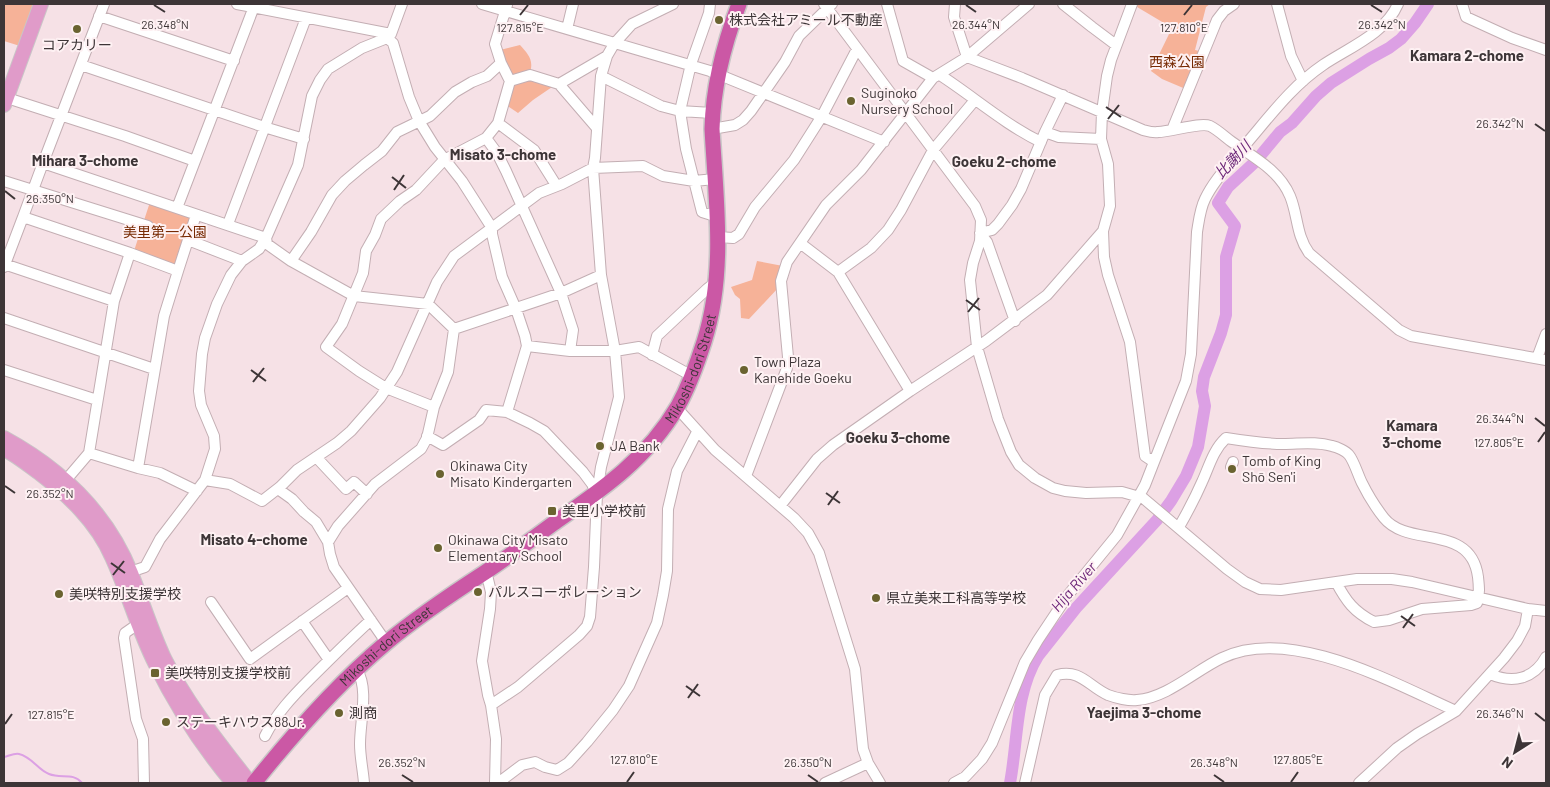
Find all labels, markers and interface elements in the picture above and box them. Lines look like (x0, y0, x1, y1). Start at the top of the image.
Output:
place label: 株式会社アミール不動産 (729, 11, 883, 28)
marker: 株式会社アミール不動産 (713, 14, 725, 26)
text: 26.348°N (141, 17, 189, 31)
text: 26.344°N (952, 17, 1000, 31)
text: 26.342°N (1358, 17, 1406, 31)
text: 127.815°E (496, 20, 544, 34)
text: 127.810°E (1160, 20, 1208, 34)
marker: コアカリー (71, 23, 83, 35)
place label: コアカリー (42, 36, 112, 53)
district label: Kamara 2-chome (1410, 46, 1524, 64)
park label: 西森公園 (1149, 53, 1205, 70)
place label: Suginoko Nursery School (861, 84, 953, 117)
marker: Suginoko Nursery School (845, 95, 857, 107)
text: 26.342°N (1476, 116, 1524, 130)
water label: 比謝川 (1210, 135, 1256, 182)
district label: Misato 3-chome (450, 145, 556, 163)
district label: Mihara 3-chome (32, 151, 138, 169)
district label: Goeku 2-chome (952, 152, 1056, 170)
text: 26.350°N (26, 191, 74, 205)
park label: 美里第一公園 (123, 223, 207, 240)
street label: Mikoshi-dori Street (661, 312, 719, 426)
place label: Town Plaza Kanehide Goeku (754, 353, 852, 386)
marker: Town Plaza Kanehide Goeku (738, 364, 750, 376)
text: 26.344°N (1476, 411, 1524, 425)
district label: Kamara 3-chome (1382, 416, 1442, 451)
district label: Goeku 3-chome (846, 428, 950, 446)
text: 127.805°E (1474, 435, 1524, 449)
place label: JA Bank (610, 437, 660, 454)
marker: JA Bank (594, 440, 606, 452)
place label: Tomb of King Shō Sen'i (1242, 452, 1321, 485)
place label: Okinawa City Misato Kindergarten (450, 457, 572, 490)
marker: Tomb of King Shō Sen'i (1226, 463, 1238, 475)
marker: Okinawa City Misato Kindergarten (434, 468, 446, 480)
text: 26.352°N (26, 486, 74, 500)
place label: 美里小学校前 (562, 502, 646, 519)
marker: 美里小学校前 (546, 505, 558, 517)
district label: Misato 4-chome (200, 530, 308, 548)
place label: Okinawa City Misato Elementary School (448, 531, 568, 564)
marker: Okinawa City Misato Elementary School (432, 542, 444, 554)
water label: Hija River (1047, 557, 1100, 615)
place label: パルスコーポレーション (488, 583, 642, 600)
place label: 美咲特別支援学校 (69, 585, 181, 602)
marker: パルスコーポレーション (472, 586, 484, 598)
marker: 美咲特別支援学校 (53, 588, 65, 600)
place label: 県立美来工科高等学校 (886, 589, 1026, 606)
marker: 県立美来工科高等学校 (870, 592, 882, 604)
street label: Mikoshi-dori Street (335, 601, 435, 689)
place label: 美咲特別支援学校前 (165, 664, 291, 681)
marker: 美咲特別支援学校前 (149, 667, 161, 679)
district label: Yaejima 3-chome (1087, 703, 1201, 721)
place label: 測商 (349, 704, 377, 721)
text: 26.346°N (1476, 706, 1524, 720)
text: 127.815°E (27, 707, 75, 721)
marker: 測商 (333, 707, 345, 719)
place label: ステーキハウス88Jr. (176, 713, 305, 730)
marker: ステーキハウス88Jr. (160, 716, 172, 728)
north arrow (1490, 727, 1540, 777)
text: 127.810°E (610, 752, 658, 766)
text: 127.805°E (1273, 752, 1323, 766)
text: N (1498, 753, 1516, 773)
text: 26.352°N (378, 755, 426, 769)
text: 26.350°N (784, 755, 832, 769)
text: 26.348°N (1190, 755, 1238, 769)

